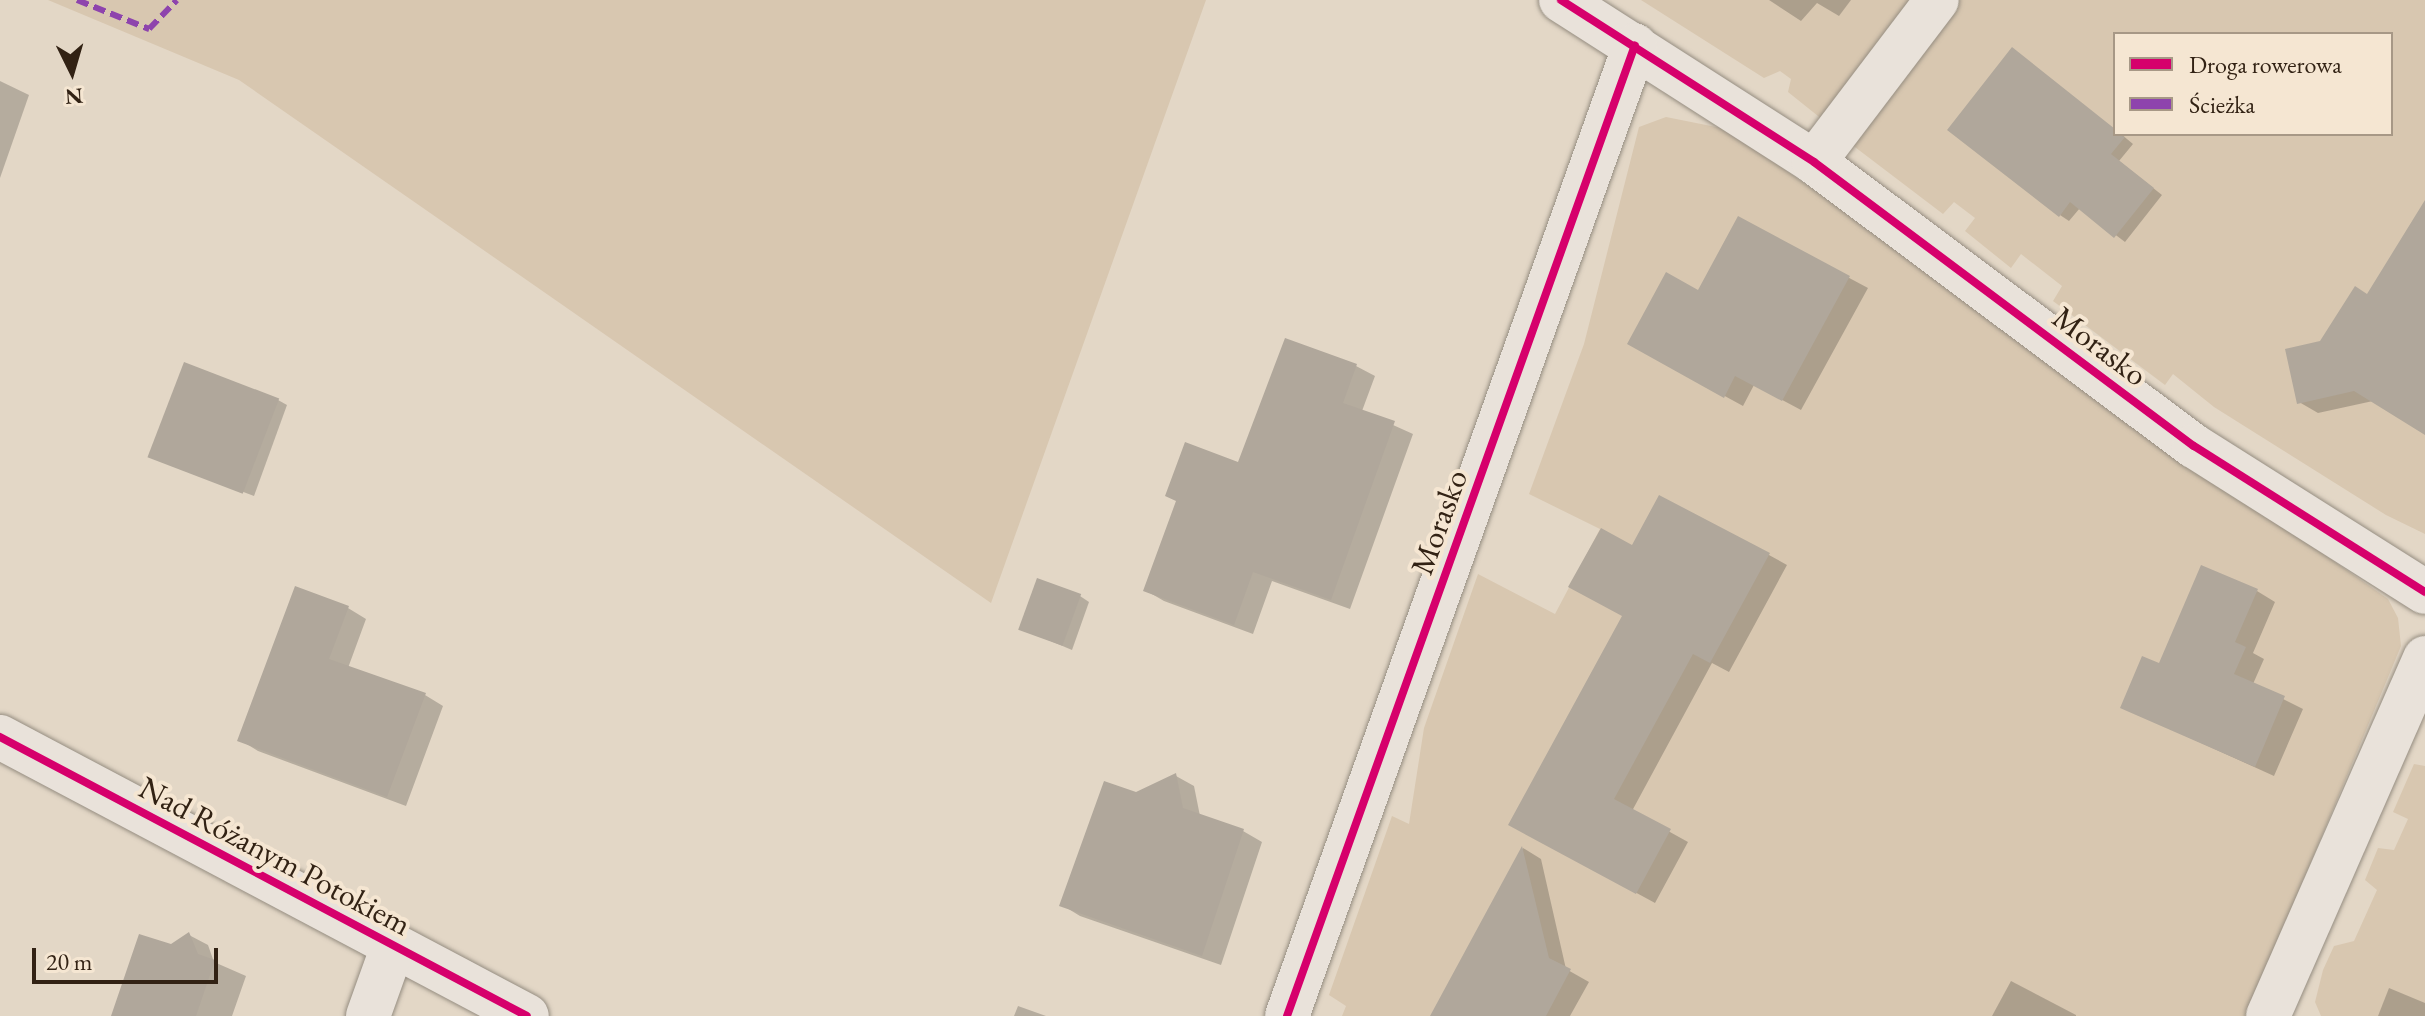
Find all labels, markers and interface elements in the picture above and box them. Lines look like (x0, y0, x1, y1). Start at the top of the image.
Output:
north arrow (32, 32, 112, 112)
legend (2113, 32, 2393, 136)
text: Droga rowerowa (2189, 49, 2342, 80)
text: N (64, 81, 84, 112)
text: Ścieżka (2189, 89, 2255, 120)
street label: Morasko (2045, 298, 2155, 394)
street label: Morasko (1402, 464, 1476, 580)
street label: Nad Różanym Potokiem (133, 768, 417, 944)
scale bar (36, 932, 222, 982)
text: 20 m (46, 946, 93, 977)

